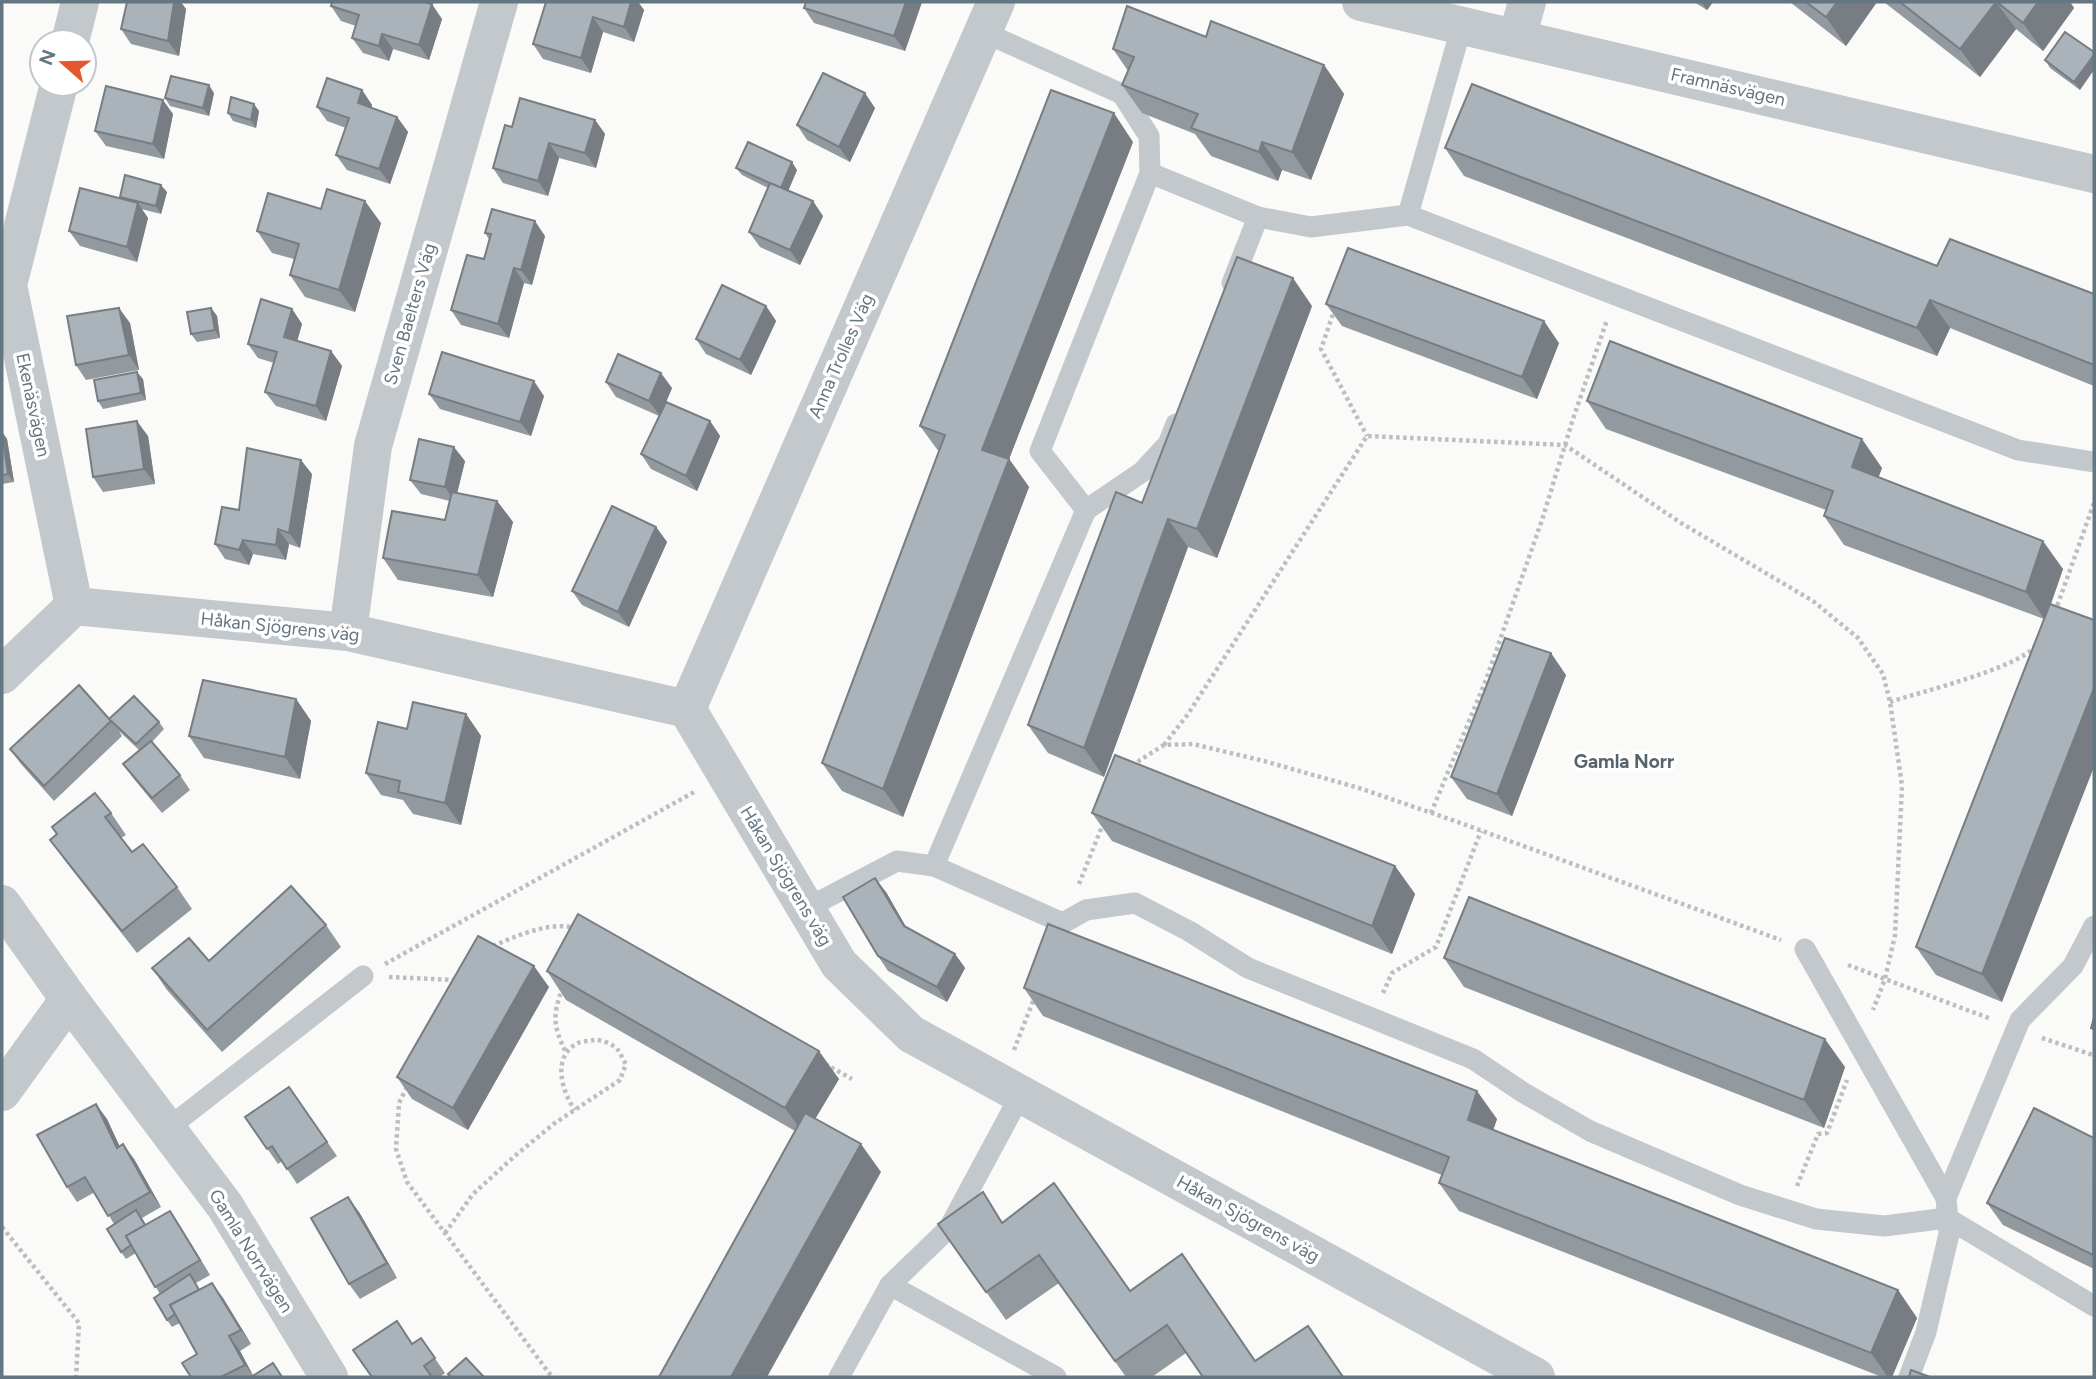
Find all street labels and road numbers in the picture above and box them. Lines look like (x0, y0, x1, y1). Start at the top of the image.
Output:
street label: Framnäsvägen (1669, 63, 1787, 111)
street label: Sven Baelters Väg (379, 241, 441, 387)
street label: Anna Trolles Väg (804, 290, 878, 422)
street label: Ekenäsvägen (11, 351, 55, 459)
street label: Håkan Sjögrens väg (199, 608, 361, 646)
street label: Håkan Sjögrens väg (735, 802, 837, 950)
street label: Håkan Sjögrens väg (1173, 1171, 1323, 1267)
street label: Gamla Norrvägen (204, 1185, 298, 1317)

